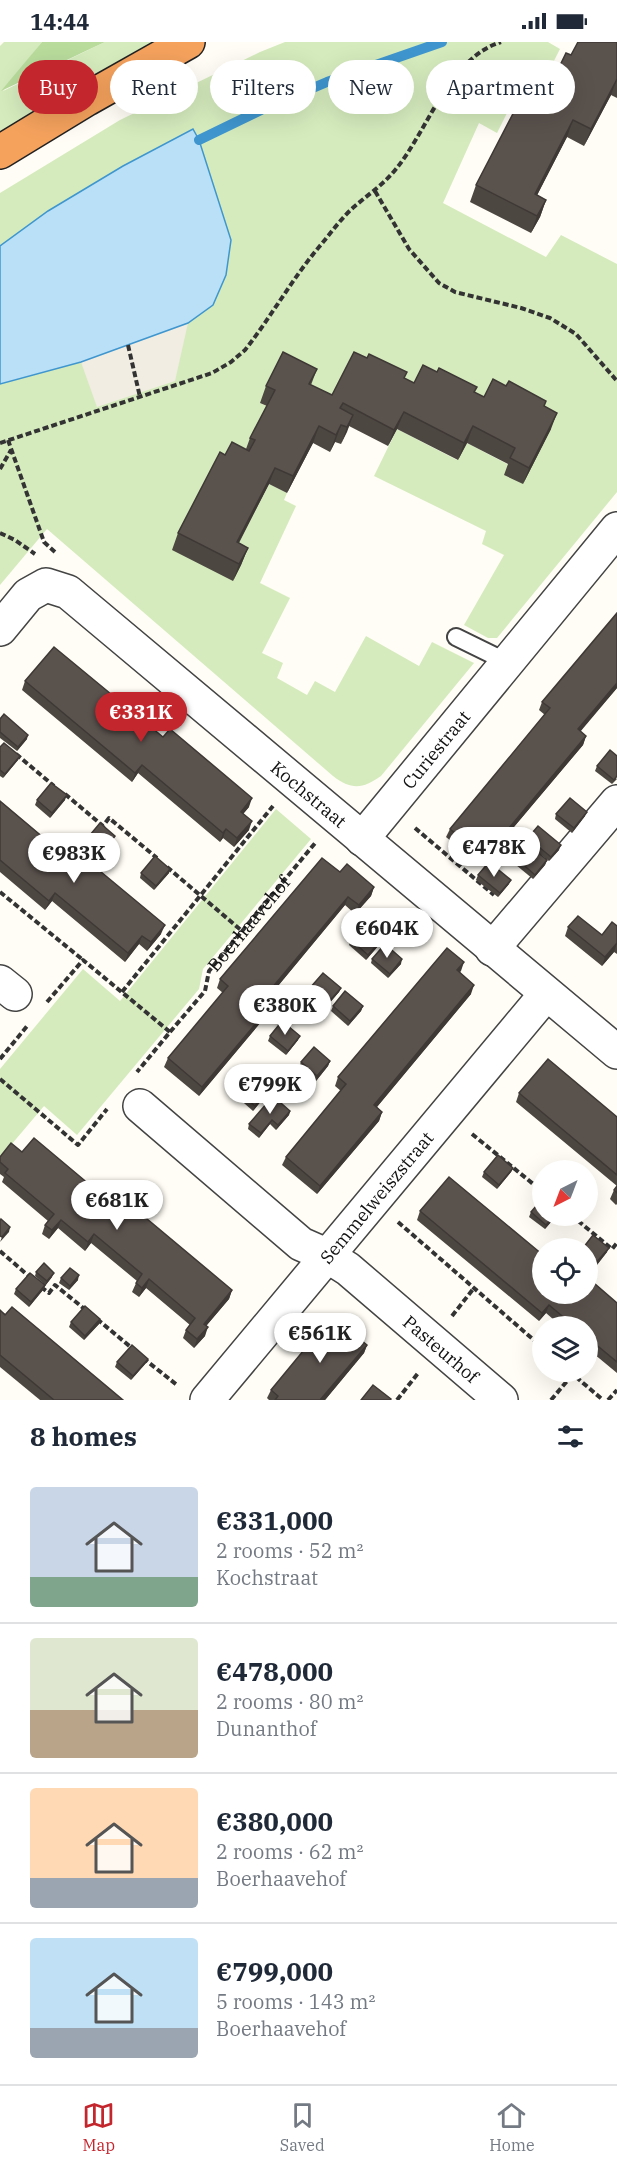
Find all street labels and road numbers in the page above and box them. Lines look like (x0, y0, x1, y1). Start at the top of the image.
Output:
street label: Curiestraat (397, 705, 475, 793)
street label: Kochstraat (266, 755, 352, 832)
street label: Boerhaavehof (202, 870, 296, 976)
street label: Semmelweiszstraat (314, 1127, 438, 1268)
street label: Pasteurhof (399, 1310, 485, 1389)

